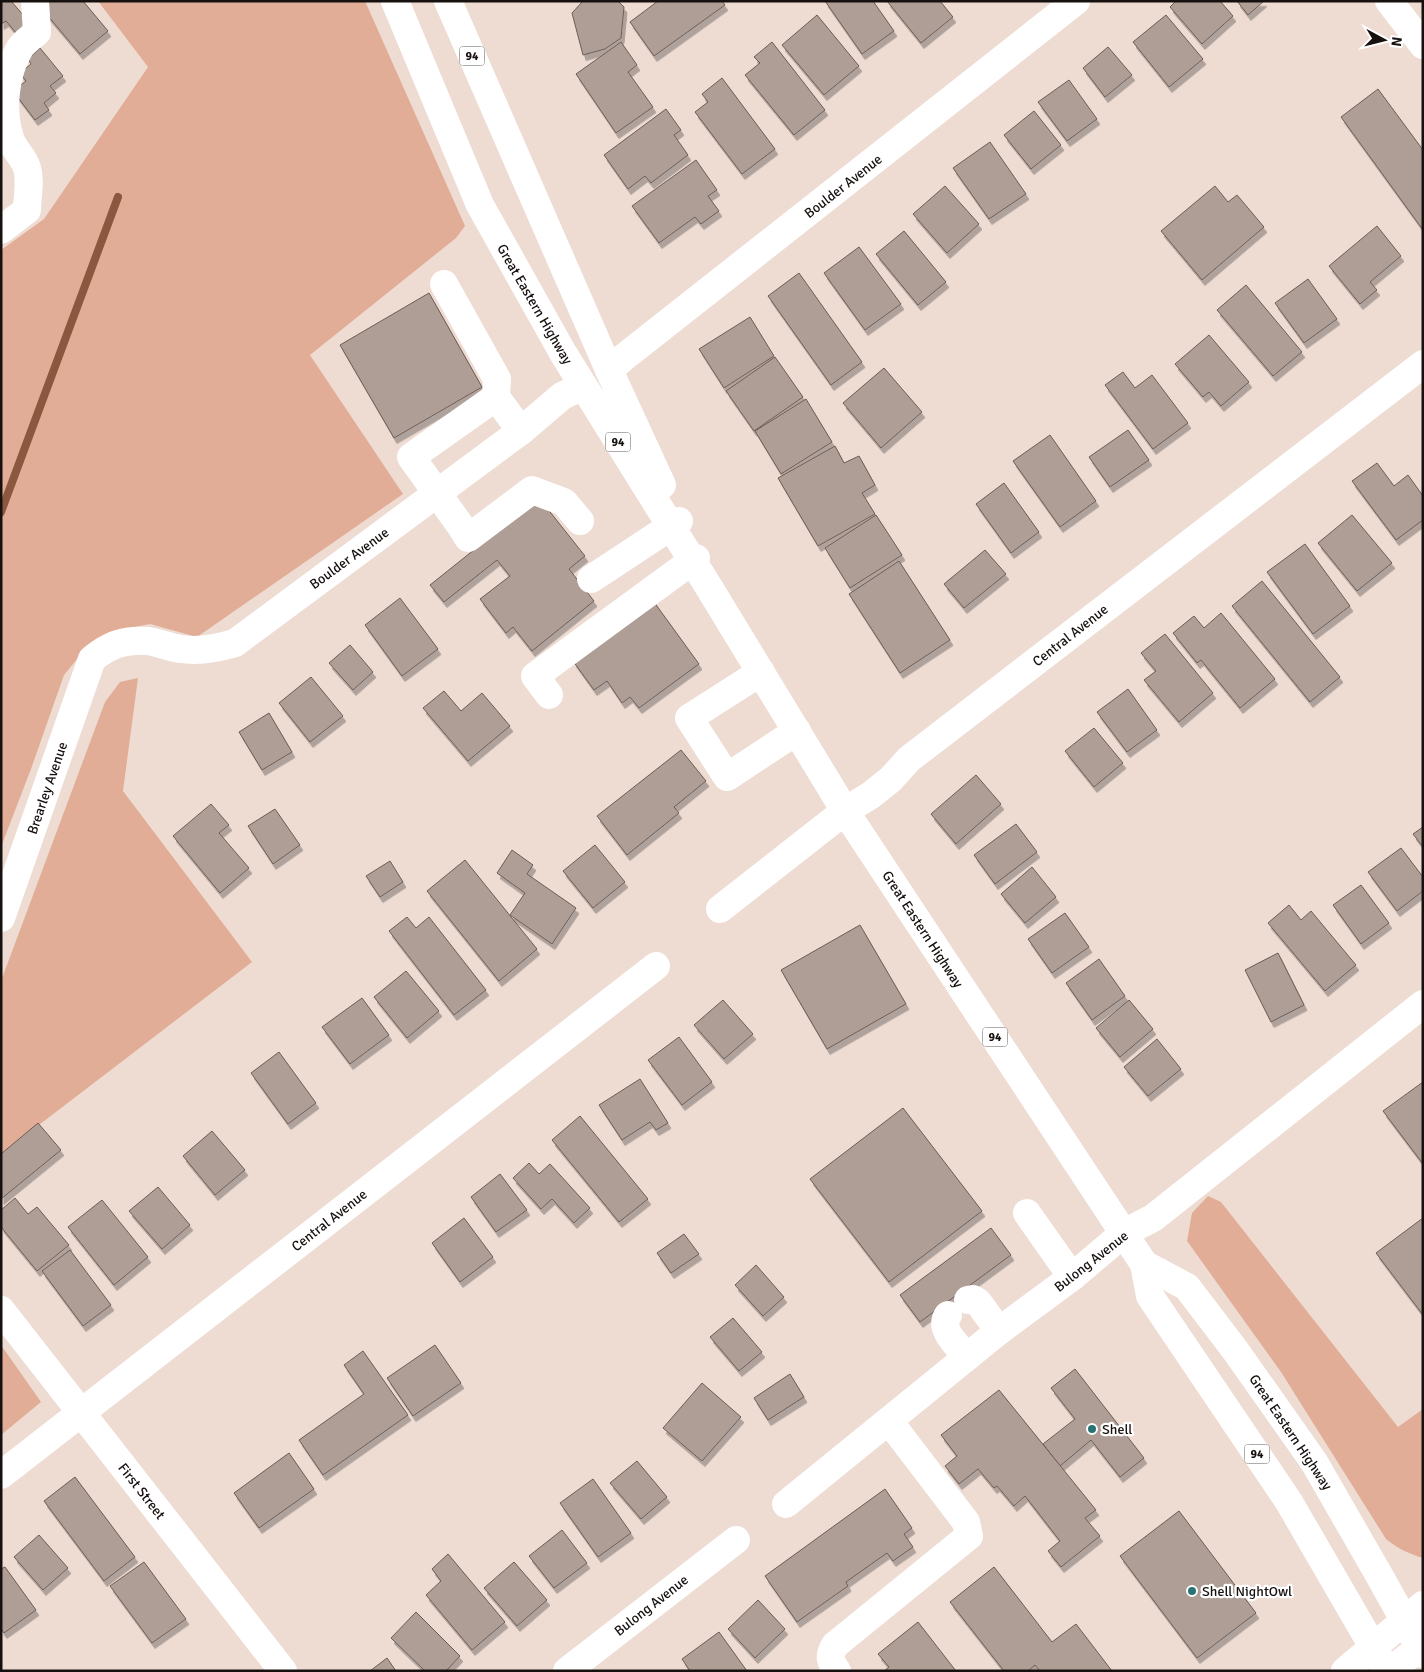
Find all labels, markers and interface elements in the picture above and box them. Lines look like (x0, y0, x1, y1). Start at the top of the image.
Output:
north arrow (1359, 15, 1409, 65)
text: N (1387, 36, 1405, 47)
road number: 94 (460, 46, 484, 66)
street label: Boulder Avenue (801, 151, 886, 222)
street label: Great Eastern Highway (493, 241, 576, 368)
road number: 94 (606, 432, 630, 452)
street label: Boulder Avenue (306, 524, 392, 593)
street label: Central Avenue (1029, 601, 1111, 670)
street label: Brearley Avenue (24, 740, 71, 837)
street label: Great Eastern Highway (878, 868, 967, 991)
road number: 94 (982, 1028, 1008, 1046)
street label: Central Avenue (288, 1186, 370, 1255)
street label: Bulong Avenue (1051, 1227, 1132, 1296)
street label: Great Eastern Highway (1246, 1371, 1336, 1494)
place label: Shell (1102, 1421, 1132, 1438)
marker: Shell (1086, 1423, 1098, 1435)
road number: 94 (1244, 1445, 1270, 1464)
street label: First Street (114, 1460, 169, 1523)
street label: Bulong Avenue (611, 1571, 692, 1640)
place label: Shell NightOwl (1202, 1583, 1292, 1600)
marker: Shell NightOwl (1186, 1585, 1198, 1597)

